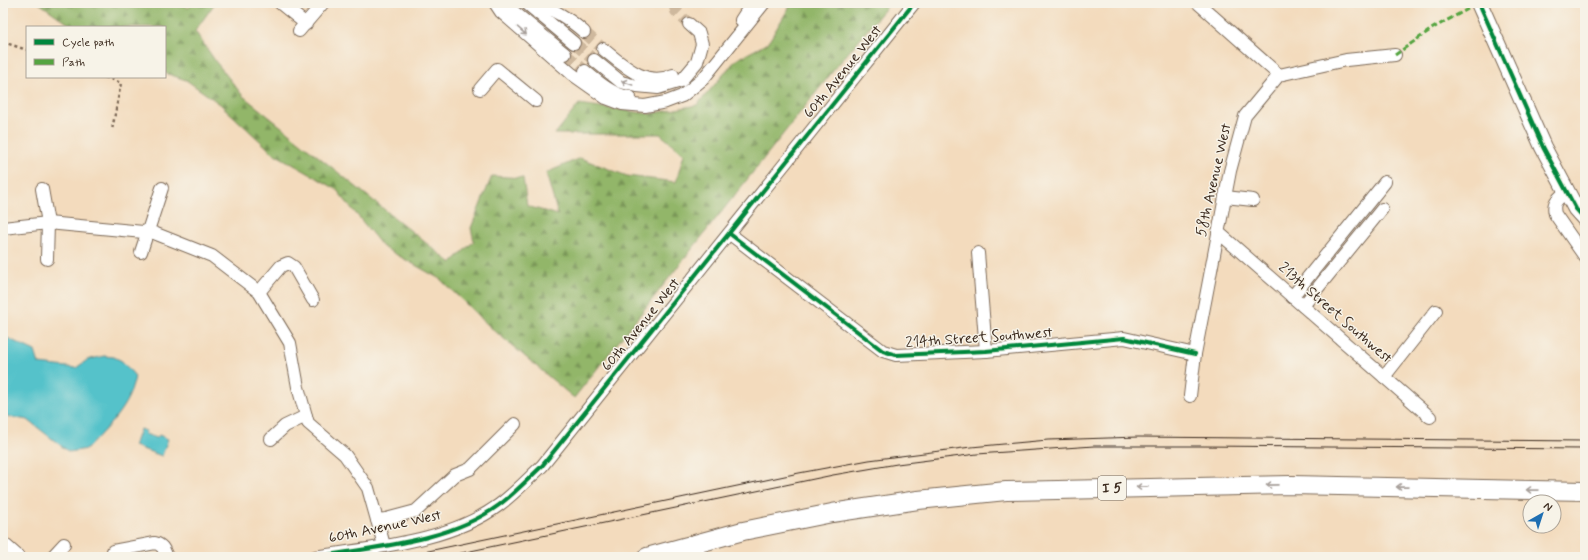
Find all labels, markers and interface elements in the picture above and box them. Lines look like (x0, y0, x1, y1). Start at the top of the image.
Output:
street label: 60th Avenue West (799, 21, 887, 123)
legend (26, 26, 166, 78)
one-way arrow (517, 26, 527, 35)
text: Cycle path (62, 35, 114, 51)
text: Path (62, 55, 85, 71)
one-way arrow (621, 79, 634, 86)
street label: 58th Avenue West (1191, 121, 1237, 239)
street label: 213th Street Southwest (1274, 258, 1397, 368)
street label: 60th Avenue West (597, 274, 685, 376)
street label: 214th Street Southwest (905, 323, 1054, 353)
road number: I 5 (1098, 476, 1126, 500)
one-way arrow (1266, 481, 1279, 489)
one-way arrow (1136, 483, 1149, 491)
one-way arrow (1396, 483, 1409, 491)
one-way arrow (1526, 486, 1539, 493)
north arrow (1522, 494, 1562, 534)
text: N (1540, 499, 1555, 515)
street label: 60th Avenue West (327, 505, 444, 549)

